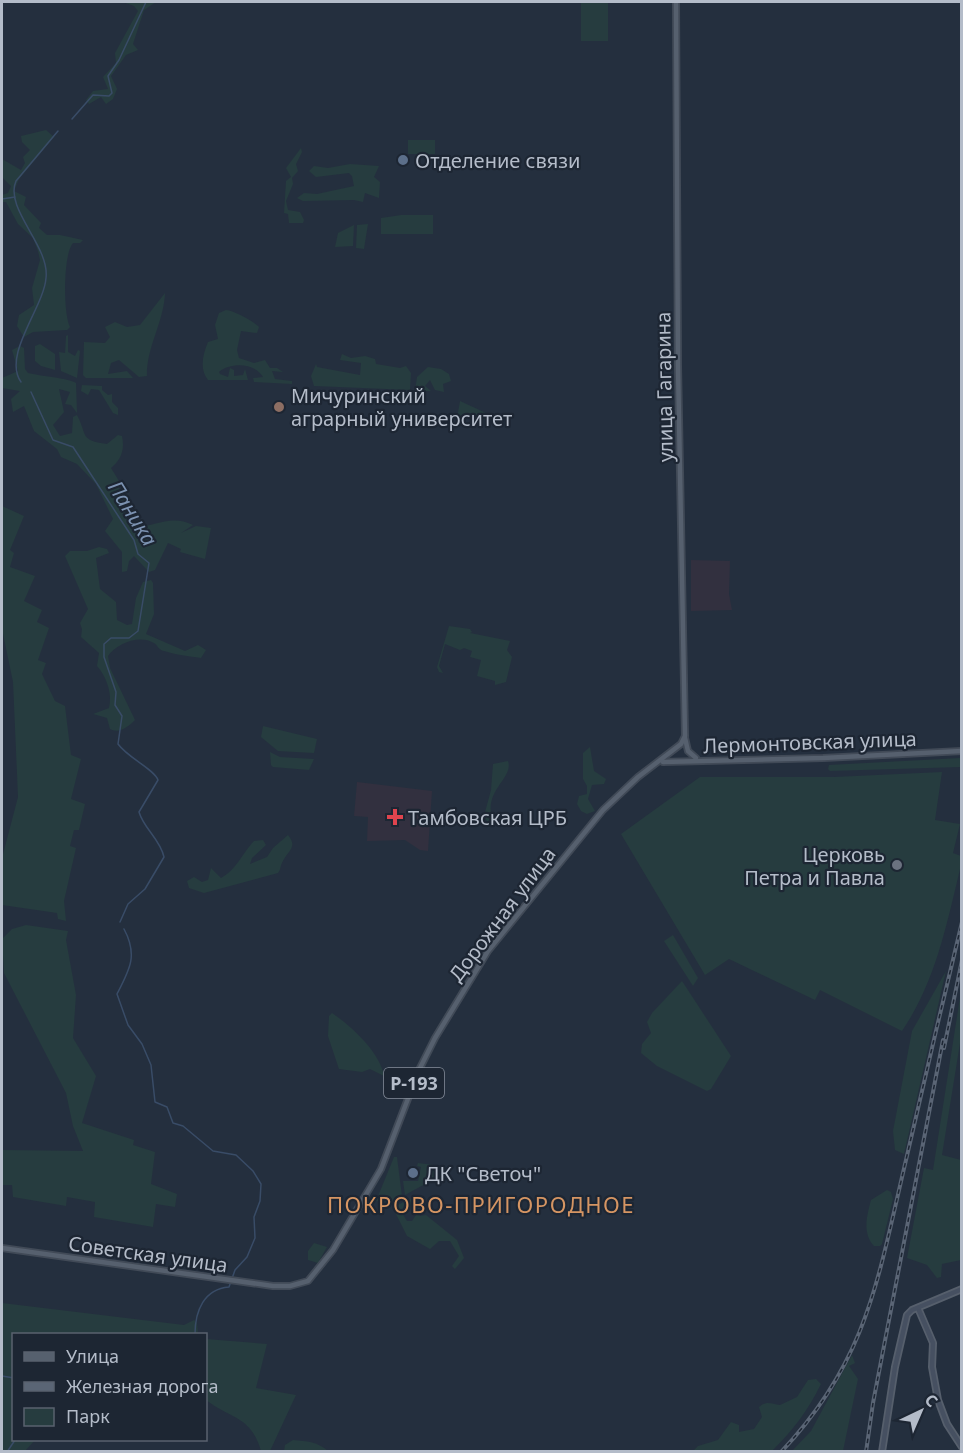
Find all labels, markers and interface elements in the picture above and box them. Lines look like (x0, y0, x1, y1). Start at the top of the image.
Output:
place label: Отделение связи (415, 147, 580, 174)
marker: Отделение связи (396, 153, 410, 167)
street label: улица Гагарина (649, 312, 679, 462)
place label: Мичуринский аграрный университет (291, 382, 512, 432)
marker: Мичуринский аграрный университет (272, 400, 286, 414)
water label: Паника (102, 475, 164, 551)
street label: Лермонтовская улица (703, 725, 917, 759)
place label: Тамбовская ЦРБ (408, 804, 567, 831)
marker: Тамбовская ЦРБ (386, 808, 404, 826)
street label: Дорожная улица (442, 841, 562, 987)
place label: Церковь Петра и Павла (744, 841, 885, 891)
marker: Церковь Петра и Павла (890, 858, 904, 872)
road number: Р-193 (384, 1068, 444, 1098)
place label: ДК "Светоч" (425, 1160, 541, 1187)
marker: ДК "Светоч" (406, 1166, 420, 1180)
district label: ПОКРОВО-ПРИГОРОДНОЕ (327, 1189, 635, 1219)
street label: Советская улица (67, 1229, 229, 1279)
legend (12, 1333, 207, 1441)
text: Улица (66, 1344, 119, 1368)
text: Железная дорога (66, 1374, 218, 1398)
north arrow (891, 1381, 951, 1441)
text: С (920, 1389, 943, 1412)
text: Парк (66, 1404, 110, 1428)

